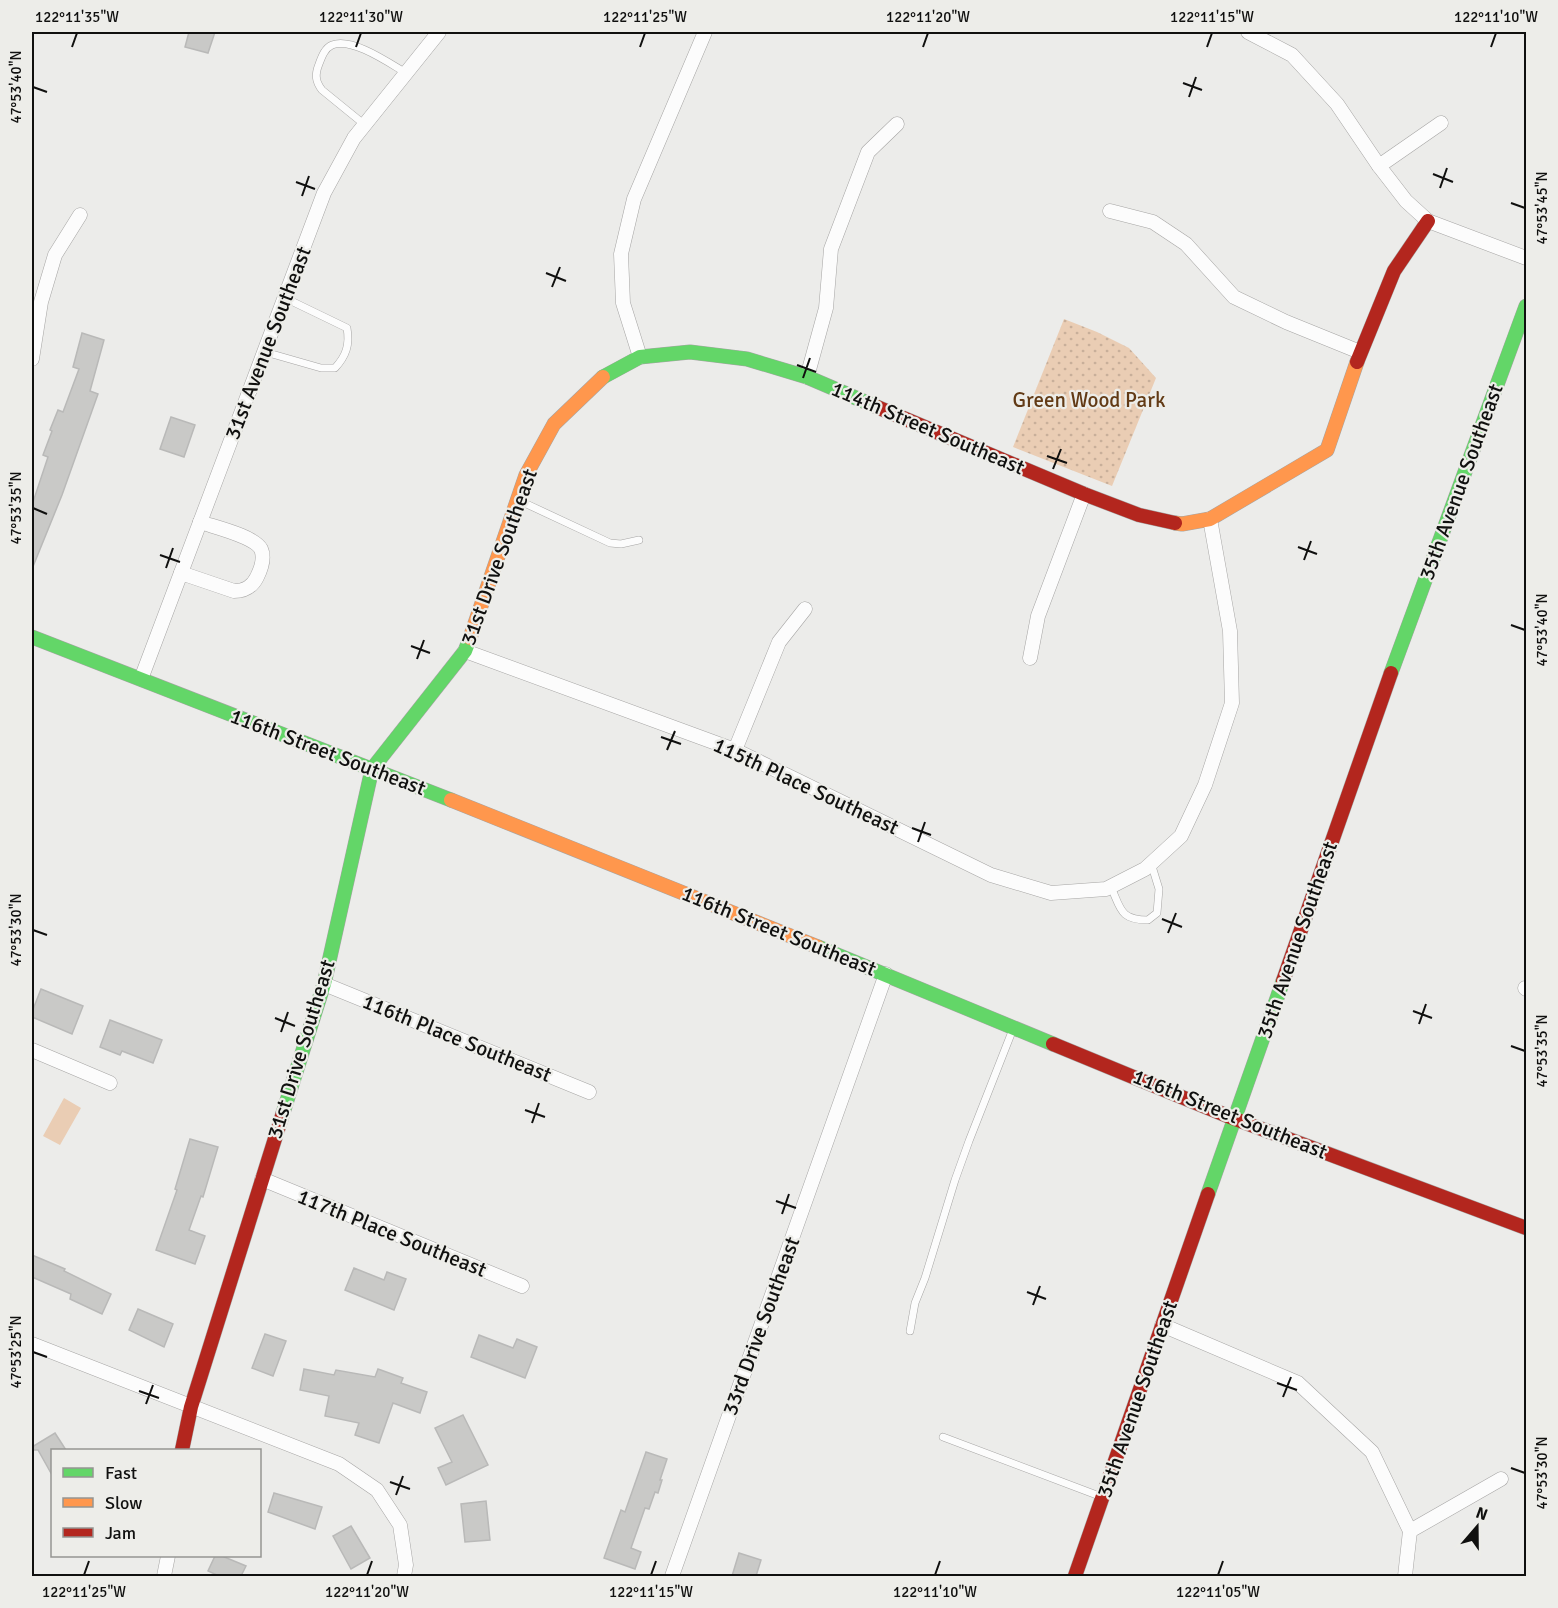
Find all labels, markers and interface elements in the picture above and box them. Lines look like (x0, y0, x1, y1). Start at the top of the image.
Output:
text: 122°11'35"W (35, 8, 119, 26)
text: 122°11'30"W (319, 8, 403, 26)
text: 122°11'25"W (603, 8, 687, 26)
text: 122°11'20"W (886, 8, 970, 26)
text: 122°11'15"W (1170, 8, 1254, 26)
text: 122°11'10"W (1454, 8, 1538, 26)
text: 47°53'40"N (7, 50, 25, 124)
text: 47°53'45"N (1533, 171, 1551, 245)
street label: 31st Avenue Southeast (219, 243, 317, 443)
street label: 114th Street Southeast (828, 376, 1028, 480)
street label: 35th Avenue Southeast (1413, 380, 1509, 584)
park label: Green Wood Park (1013, 387, 1166, 413)
street label: 31st Drive Southeast (455, 465, 543, 649)
text: 47°53'35"N (7, 471, 25, 545)
text: 47°53'40"N (1533, 593, 1551, 667)
street label: 116th Street Southeast (227, 703, 429, 801)
street label: 115th Place Southeast (709, 732, 903, 840)
street label: 35th Avenue Southeast (1251, 838, 1343, 1042)
street label: 116th Street Southeast (678, 880, 880, 982)
text: 47°53'30"N (7, 893, 25, 967)
street label: 31st Drive Southeast (261, 956, 341, 1142)
street label: 116th Place Southeast (359, 988, 555, 1088)
text: 47°53'35"N (1533, 1014, 1551, 1088)
street label: 116th Street Southeast (1129, 1063, 1331, 1165)
street label: 117th Place Southeast (294, 1183, 490, 1283)
street label: 33rd Drive Southeast (717, 1233, 805, 1419)
street label: 35th Avenue Southeast (1091, 1297, 1183, 1501)
text: 47°53'25"N (7, 1315, 25, 1389)
text: 47°53'30"N (1533, 1436, 1551, 1510)
legend (51, 1449, 261, 1557)
text: Fast (105, 1462, 137, 1484)
text: Slow (105, 1492, 142, 1514)
north arrow (1447, 1497, 1507, 1557)
text: N (1473, 1503, 1490, 1525)
text: Jam (105, 1522, 136, 1544)
text: 122°11'25"W (42, 1583, 126, 1601)
text: 122°11'20"W (325, 1583, 409, 1601)
text: 122°11'15"W (609, 1583, 693, 1601)
text: 122°11'10"W (893, 1583, 977, 1601)
text: 122°11'05"W (1176, 1583, 1260, 1601)

